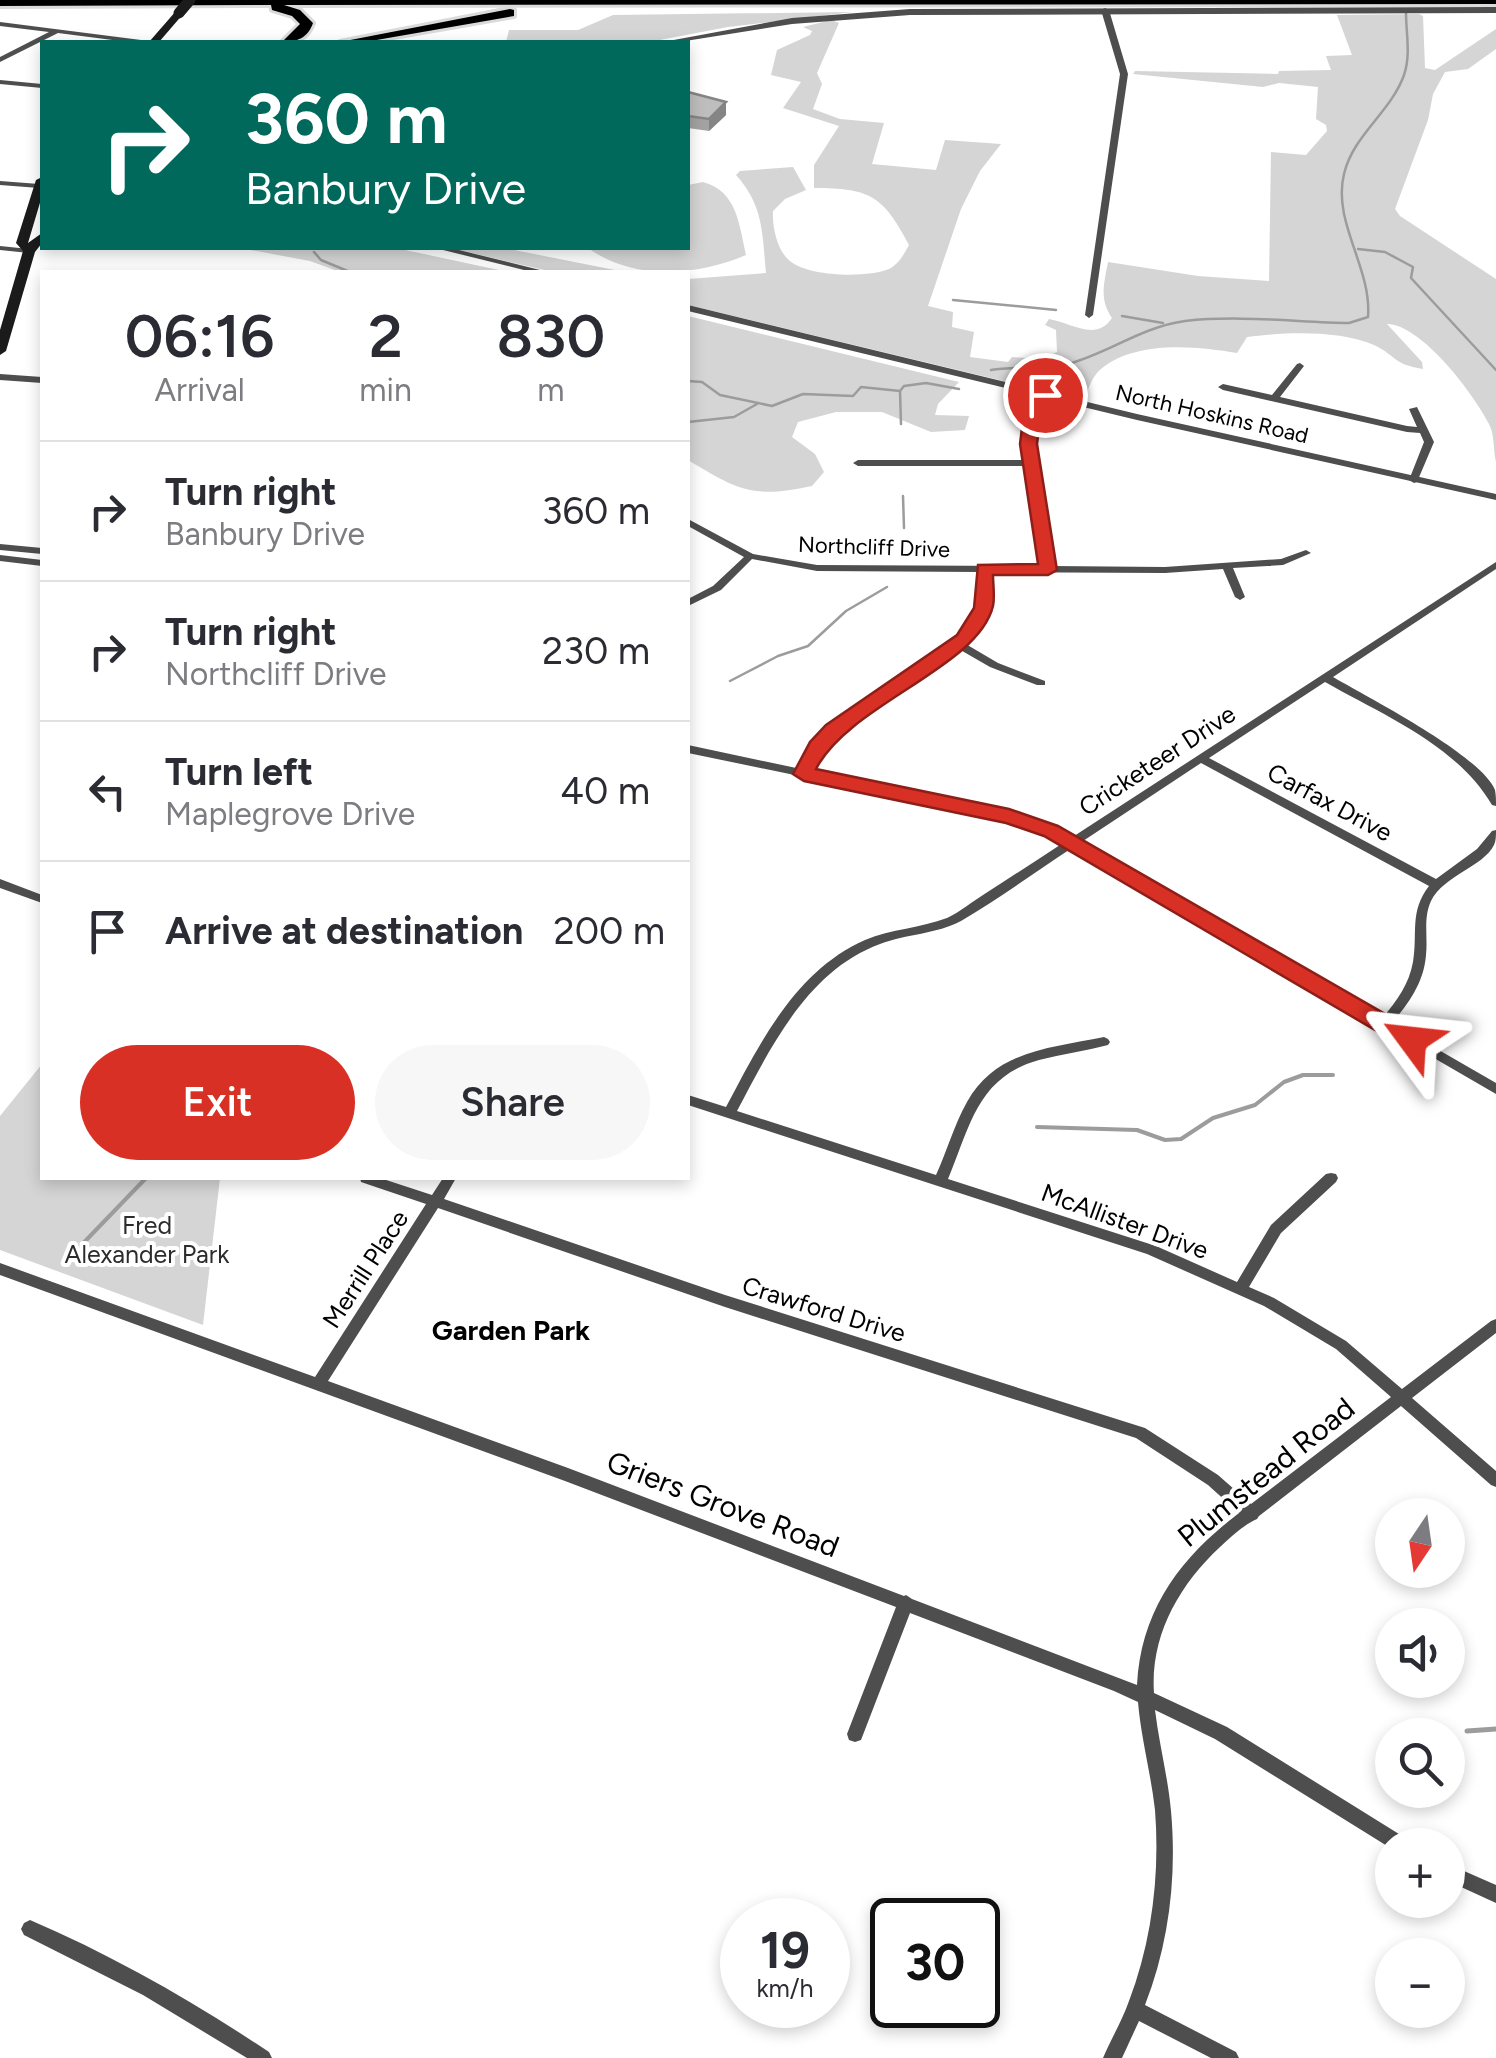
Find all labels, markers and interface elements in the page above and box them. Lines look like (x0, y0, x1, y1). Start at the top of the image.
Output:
text: 360 m (245, 76, 448, 161)
icon: right (80, 80, 210, 210)
text: Banbury Drive (245, 161, 526, 215)
text: 06:16 (125, 300, 274, 372)
text: 2 (368, 300, 403, 372)
text: 830 (497, 300, 605, 372)
pin (1003, 353, 1088, 438)
icon: arrive (1018, 368, 1073, 423)
text: Arrival (154, 371, 245, 409)
text: min (359, 371, 412, 409)
text: m (537, 371, 564, 409)
street label: North Hoskins Road (1113, 379, 1311, 449)
text: Turn right (165, 469, 337, 515)
icon: right (80, 484, 135, 539)
text: 360 m (542, 488, 650, 534)
text: Banbury Drive (165, 515, 365, 553)
street label: Northcliff Drive (797, 531, 951, 563)
text: Turn right (165, 609, 337, 655)
icon: right (80, 624, 135, 679)
text: 230 m (542, 628, 650, 674)
text: Northcliff Drive (165, 655, 386, 693)
street label: Cricketeer Drive (1073, 698, 1241, 822)
text: Turn left (165, 749, 313, 795)
street label: Carfax Drive (1262, 757, 1398, 847)
icon: left (80, 764, 135, 819)
text: 40 m (560, 768, 650, 814)
text: Maplegrove Drive (165, 795, 415, 833)
icon: arrive (80, 904, 135, 959)
text: Arrive at destination (165, 908, 523, 954)
text: 200 m (553, 908, 665, 954)
position arrow (1360, 988, 1464, 1092)
button: Exit (80, 1045, 355, 1160)
button: Share (375, 1045, 650, 1160)
street label: McAllister Drive (1037, 1177, 1213, 1265)
street label: Merrill Place (316, 1204, 414, 1334)
park label: Fred Alexander Park (65, 1210, 230, 1269)
street label: Crawford Drive (739, 1270, 909, 1348)
district label: Garden Park (432, 1313, 590, 1347)
street label: Plumstead Road (1170, 1389, 1362, 1555)
street label: Griers Grove Road (602, 1443, 844, 1565)
north arrow (1375, 1498, 1465, 1588)
map controls (1375, 1498, 1465, 2028)
button: sound (1375, 1608, 1465, 1698)
button: search (1375, 1718, 1465, 1808)
button: + (1375, 1828, 1465, 1918)
speed limit sign: 30 (870, 1898, 1000, 2028)
text: 19 (760, 1920, 810, 1981)
button: − (1375, 1938, 1465, 2028)
text: km/h (756, 1973, 814, 2003)

